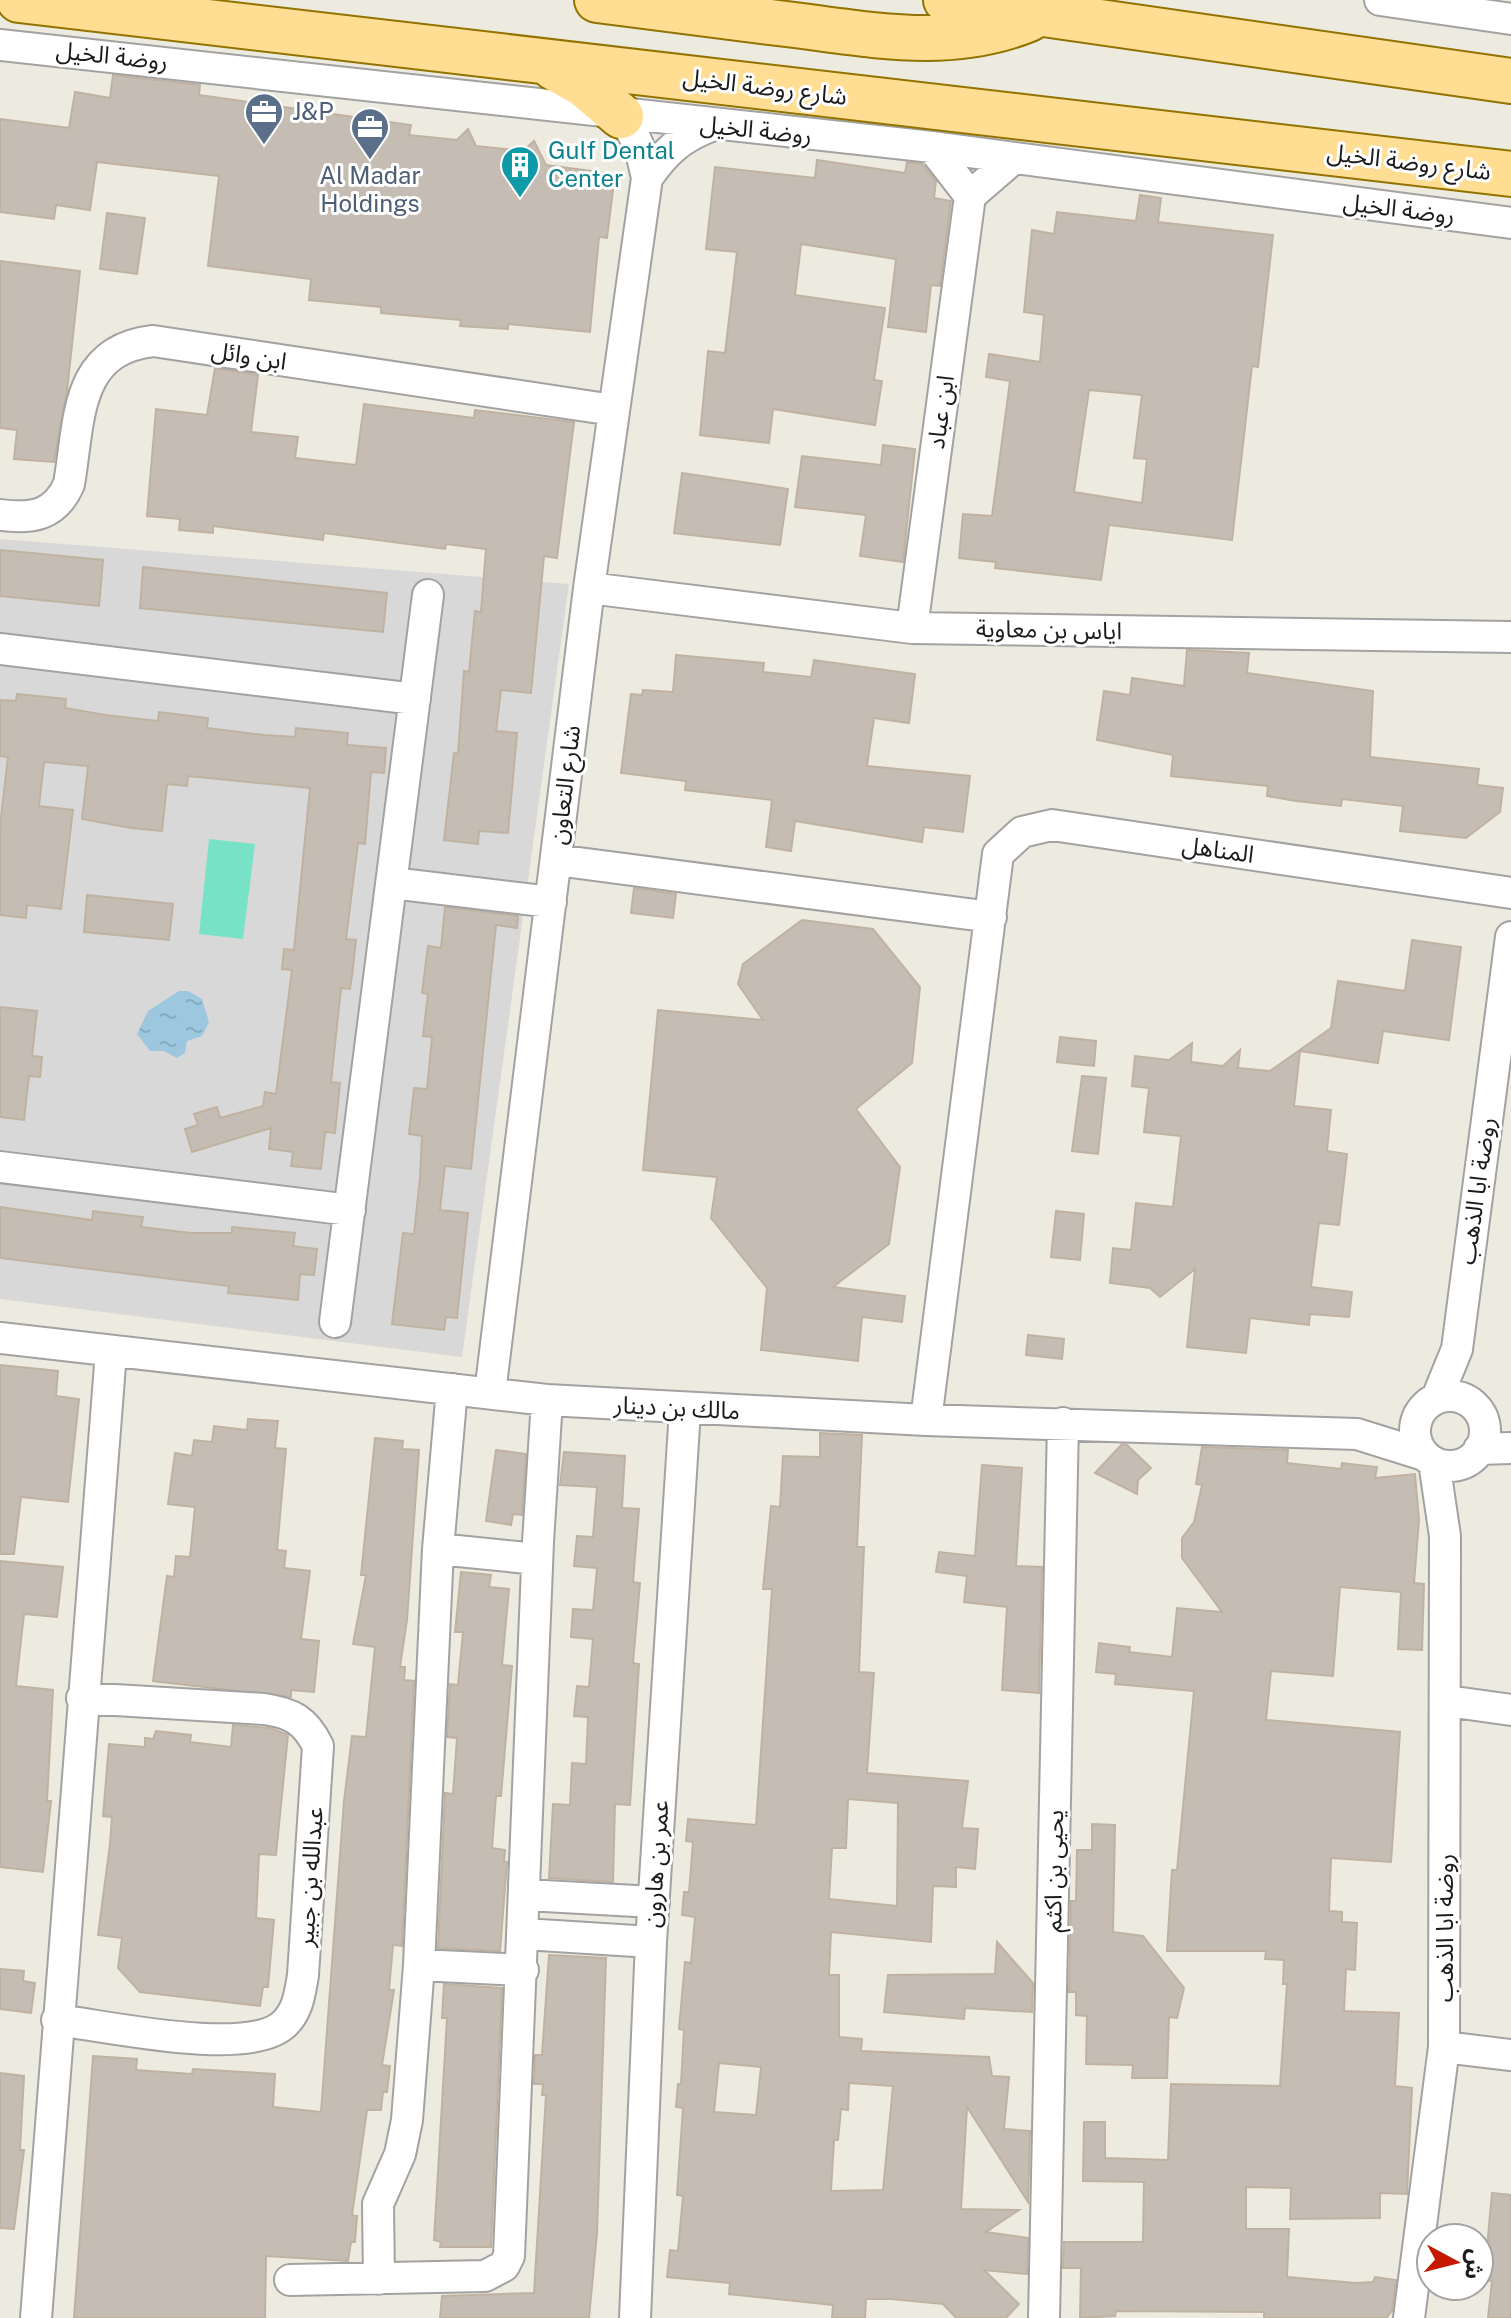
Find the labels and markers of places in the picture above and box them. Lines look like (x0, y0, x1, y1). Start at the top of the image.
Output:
office icon: J&P (243, 91, 285, 146)
place label: J&P (292, 97, 334, 125)
office icon: Al Madar Holdings (349, 106, 391, 161)
place label: Gulf Dental Center (548, 136, 675, 192)
building icon: Gulf Dental Center (499, 144, 541, 199)
place label: Al Madar Holdings (319, 161, 421, 217)

